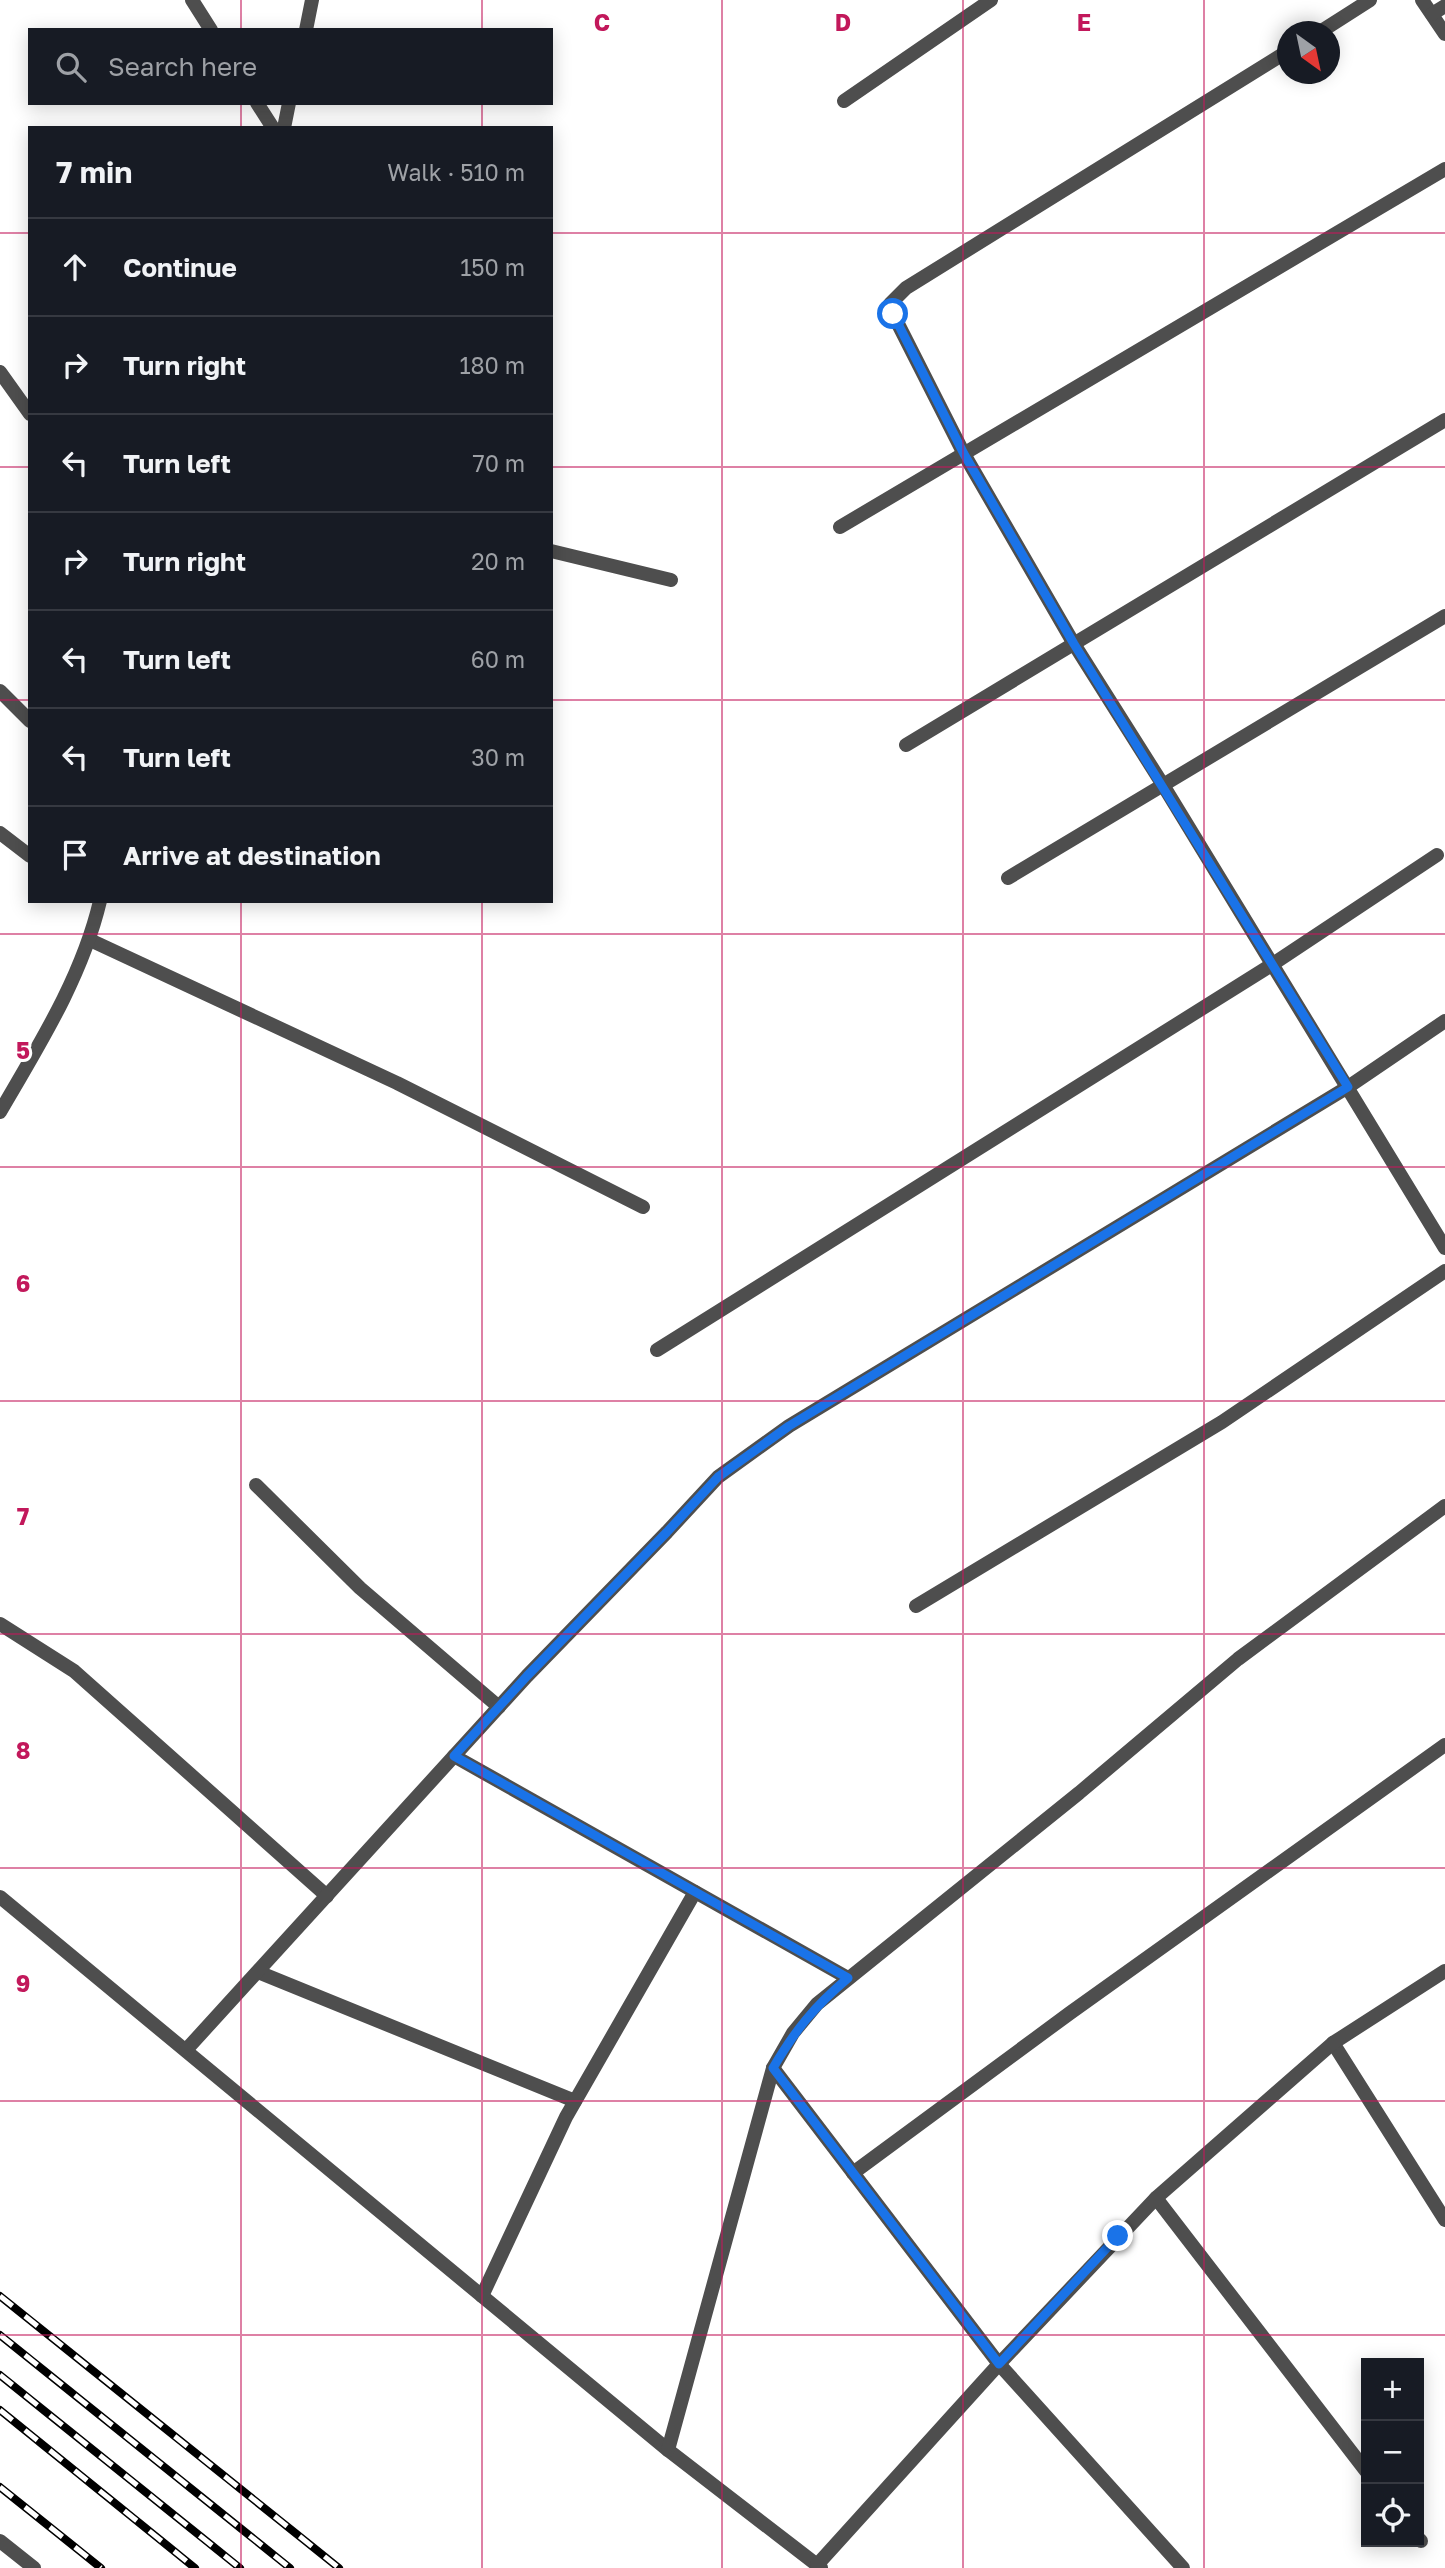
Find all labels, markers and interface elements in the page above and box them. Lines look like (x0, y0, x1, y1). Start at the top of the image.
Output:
text: C (594, 8, 610, 36)
text: D (835, 8, 851, 36)
text: E (1077, 8, 1091, 36)
north arrow (1277, 21, 1340, 84)
search box (28, 28, 553, 105)
icon: search (52, 48, 90, 86)
text: Search here (108, 51, 257, 82)
text: 7 min (56, 154, 132, 190)
text: Walk · 510 m (387, 158, 525, 186)
icon: ahead (56, 248, 94, 286)
text: Continue (123, 252, 237, 283)
text: 150 m (460, 253, 525, 281)
route start (877, 298, 908, 329)
icon: right (56, 346, 94, 384)
text: Turn right (123, 350, 246, 381)
text: 180 m (459, 351, 525, 379)
icon: left (56, 444, 94, 482)
text: Turn left (123, 448, 231, 479)
text: 70 m (472, 449, 525, 477)
icon: right (56, 542, 94, 580)
text: Turn right (123, 546, 246, 577)
text: 20 m (471, 547, 525, 575)
icon: left (56, 640, 94, 678)
text: Turn left (123, 644, 231, 675)
text: 60 m (471, 645, 525, 673)
icon: left (56, 738, 94, 776)
text: Turn left (123, 742, 231, 773)
text: 30 m (471, 743, 525, 771)
icon: arrive (56, 836, 94, 874)
text: Arrive at destination (123, 840, 381, 871)
text: 5 (16, 1036, 30, 1064)
text: 6 (16, 1269, 30, 1297)
text: 7 (17, 1502, 29, 1530)
text: 8 (16, 1736, 30, 1764)
text: 9 (16, 1969, 30, 1997)
route end (1102, 2220, 1133, 2251)
map controls (1361, 2358, 1424, 2547)
button: + (1361, 2358, 1424, 2421)
button: − (1361, 2421, 1424, 2484)
button: locate (1361, 2484, 1424, 2547)

